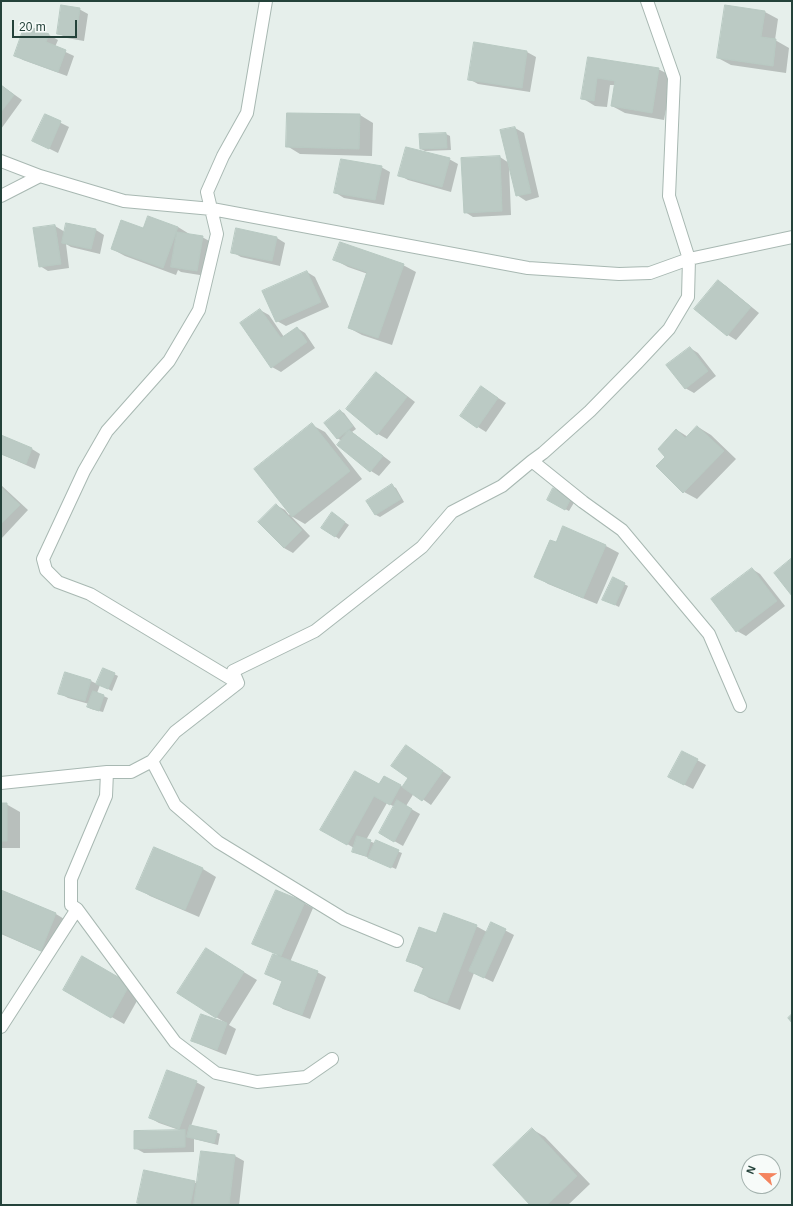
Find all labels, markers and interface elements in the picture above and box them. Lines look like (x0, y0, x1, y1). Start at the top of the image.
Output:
scale bar (14, 12, 79, 38)
text: 20 m (19, 20, 46, 34)
north arrow (741, 1154, 781, 1194)
text: N (744, 1164, 758, 1176)

